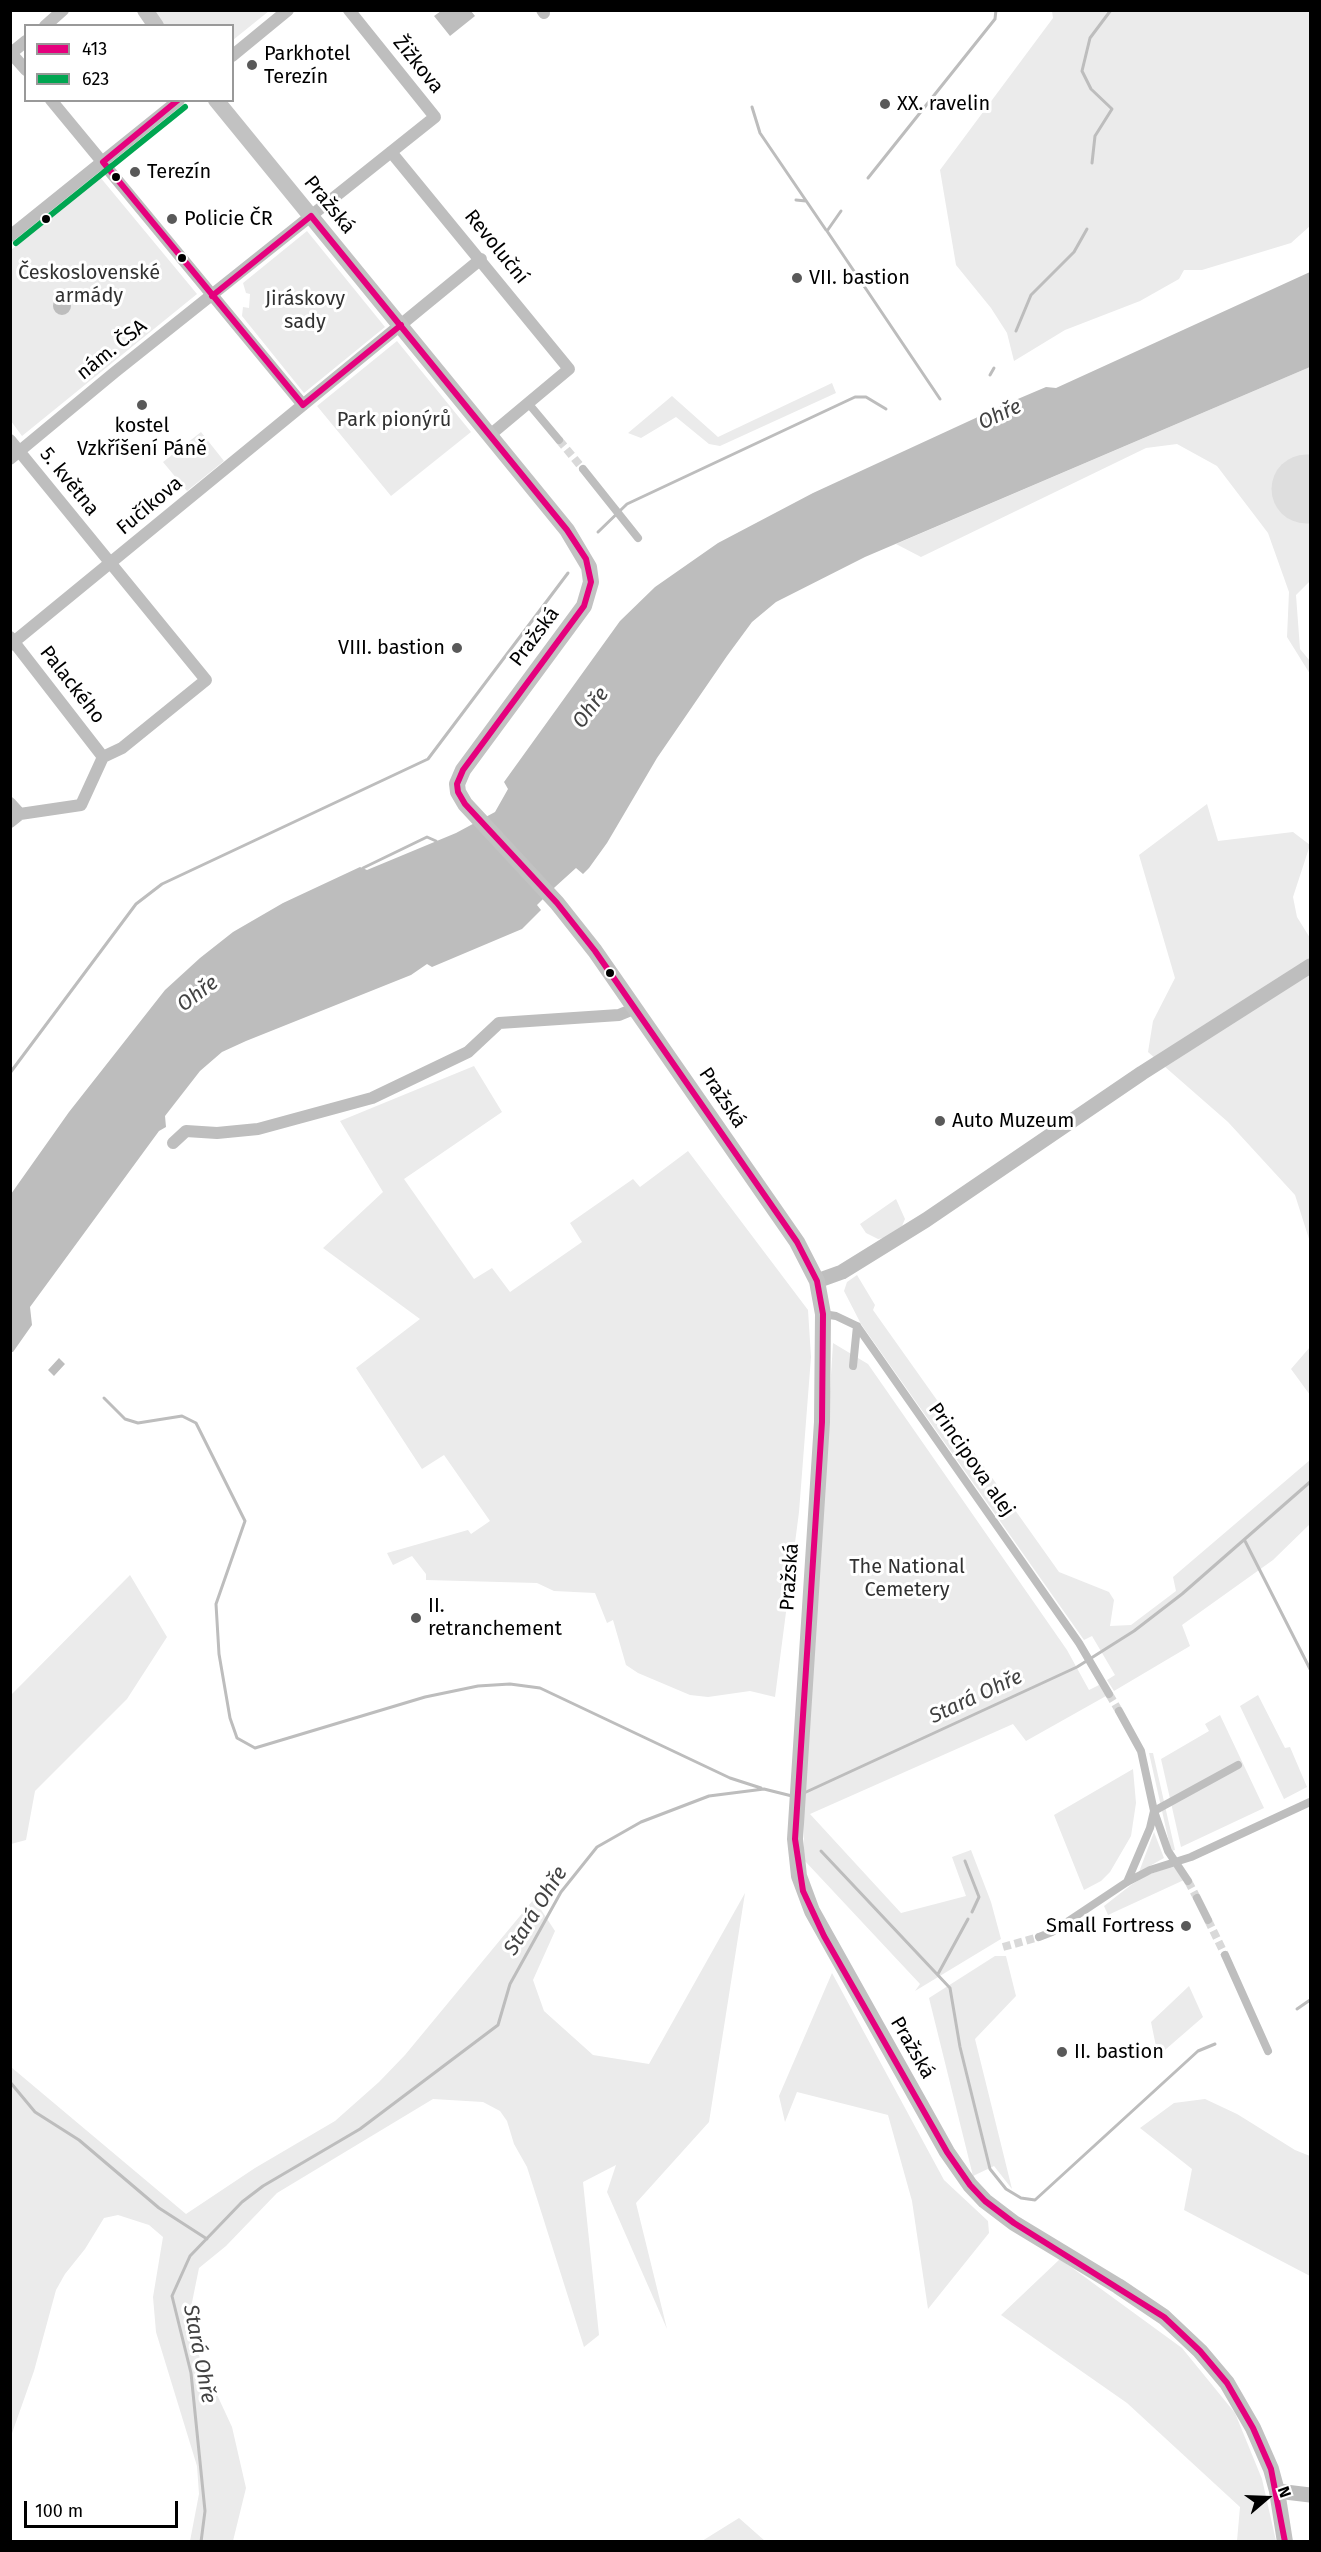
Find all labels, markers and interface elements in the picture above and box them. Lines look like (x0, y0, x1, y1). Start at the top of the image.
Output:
legend (24, 24, 234, 102)
street label: Žižkova (388, 31, 448, 99)
text: 413 (82, 38, 107, 60)
place label: Parkhotel Terezín (264, 42, 350, 89)
marker: Parkhotel Terezín (245, 58, 259, 72)
text: 623 (82, 68, 109, 90)
place label: XX. ravelin (897, 92, 990, 116)
marker: XX. ravelin (878, 97, 892, 111)
place label: Terezín (147, 160, 211, 184)
marker: Terezín (128, 165, 142, 179)
unlabelled marker (110, 171, 122, 183)
street label: Pražská (298, 171, 360, 239)
street label: Revoluční (459, 205, 533, 289)
place label: Policie ČR (184, 207, 273, 231)
marker: Policie ČR (165, 212, 179, 226)
unlabelled marker (40, 213, 52, 225)
unlabelled marker (176, 252, 188, 264)
park label: Československé armády (18, 261, 160, 308)
place label: VII. bastion (809, 266, 910, 290)
marker: VII. bastion (790, 271, 804, 285)
park label: Jiráskovy sady (265, 287, 345, 334)
street label: nám. ČSA (72, 315, 152, 385)
water label: Ohře (974, 394, 1026, 436)
marker: kostel Vzkříšení Páně (135, 398, 149, 412)
park label: Park pionýrů (337, 408, 451, 432)
place label: kostel Vzkříšení Páně (77, 414, 207, 461)
street label: 5. května (34, 443, 104, 521)
street label: Fučíkova (112, 472, 188, 540)
street label: Pražská (505, 603, 565, 671)
place label: VIII. bastion (338, 636, 445, 660)
street label: Palackého (34, 641, 110, 729)
marker: VIII. bastion (450, 641, 464, 655)
water label: Ohře (567, 683, 615, 733)
unlabelled marker (604, 967, 616, 979)
water label: Ohře (173, 970, 223, 1018)
street label: Pražská (693, 1063, 751, 1133)
place label: Auto Muzeum (952, 1109, 1074, 1133)
marker: Auto Muzeum (933, 1114, 947, 1128)
street label: Principova alej (923, 1398, 1019, 1522)
street label: Pražská (776, 1542, 804, 1612)
park label: The National Cemetery (849, 1555, 965, 1602)
place label: II. retranchement (428, 1594, 562, 1641)
marker: II. retranchement (409, 1611, 423, 1625)
water label: Stará Ohře (925, 1664, 1027, 1730)
water label: Stará Ohře (499, 1862, 573, 1960)
place label: Small Fortress (1046, 1914, 1174, 1938)
marker: Small Fortress (1179, 1919, 1193, 1933)
street label: Pražská (885, 2013, 939, 2083)
place label: II. bastion (1074, 2040, 1164, 2064)
marker: II. bastion (1055, 2045, 1069, 2059)
water label: Stará Ohře (177, 2303, 221, 2405)
north arrow (1237, 2468, 1297, 2528)
text: N (1274, 2484, 1295, 2500)
scale bar (27, 2489, 182, 2527)
text: 100 m (35, 2500, 83, 2522)

